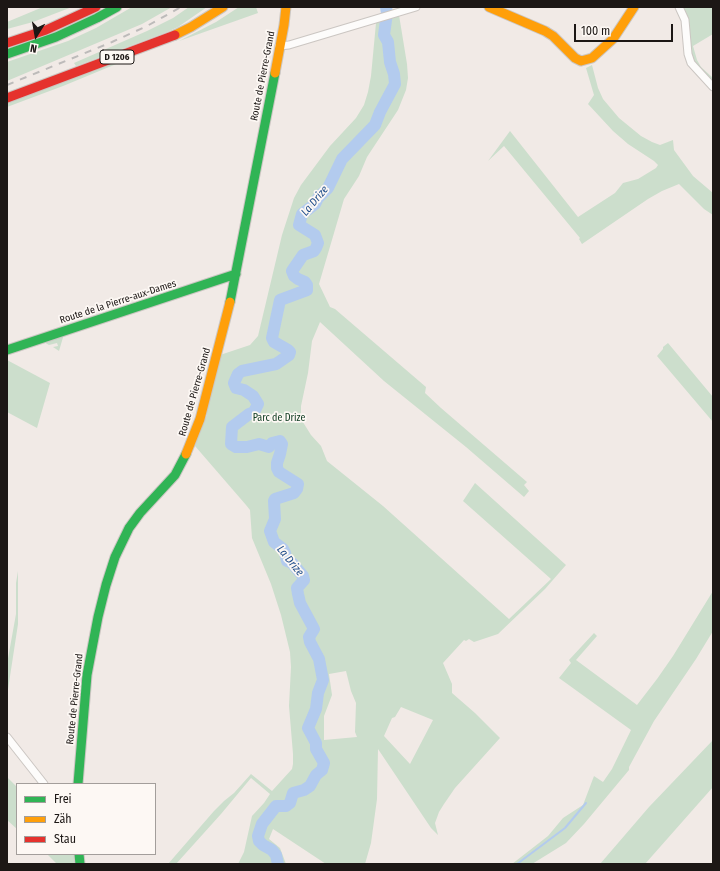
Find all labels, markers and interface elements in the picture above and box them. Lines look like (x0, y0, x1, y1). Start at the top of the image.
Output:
north arrow (16, 16, 56, 56)
scale bar (576, 16, 675, 42)
text: 100 m (581, 24, 610, 38)
street label: Route de Pierre-Grand (248, 30, 278, 122)
text: N (29, 41, 38, 55)
road number: D 1206 (100, 50, 134, 64)
water label: La Drize (299, 183, 331, 219)
street label: Route de la Pierre-aux-Dames (58, 277, 178, 327)
street label: Route de Pierre-Grand (177, 346, 213, 438)
park label: Parc de Drize (253, 412, 305, 424)
water label: La Drize (274, 543, 306, 579)
street label: Route de Pierre-Grand (64, 653, 86, 745)
legend (16, 783, 156, 855)
text: Frei (54, 792, 72, 806)
text: Zäh (54, 812, 72, 826)
text: Stau (54, 832, 76, 846)

